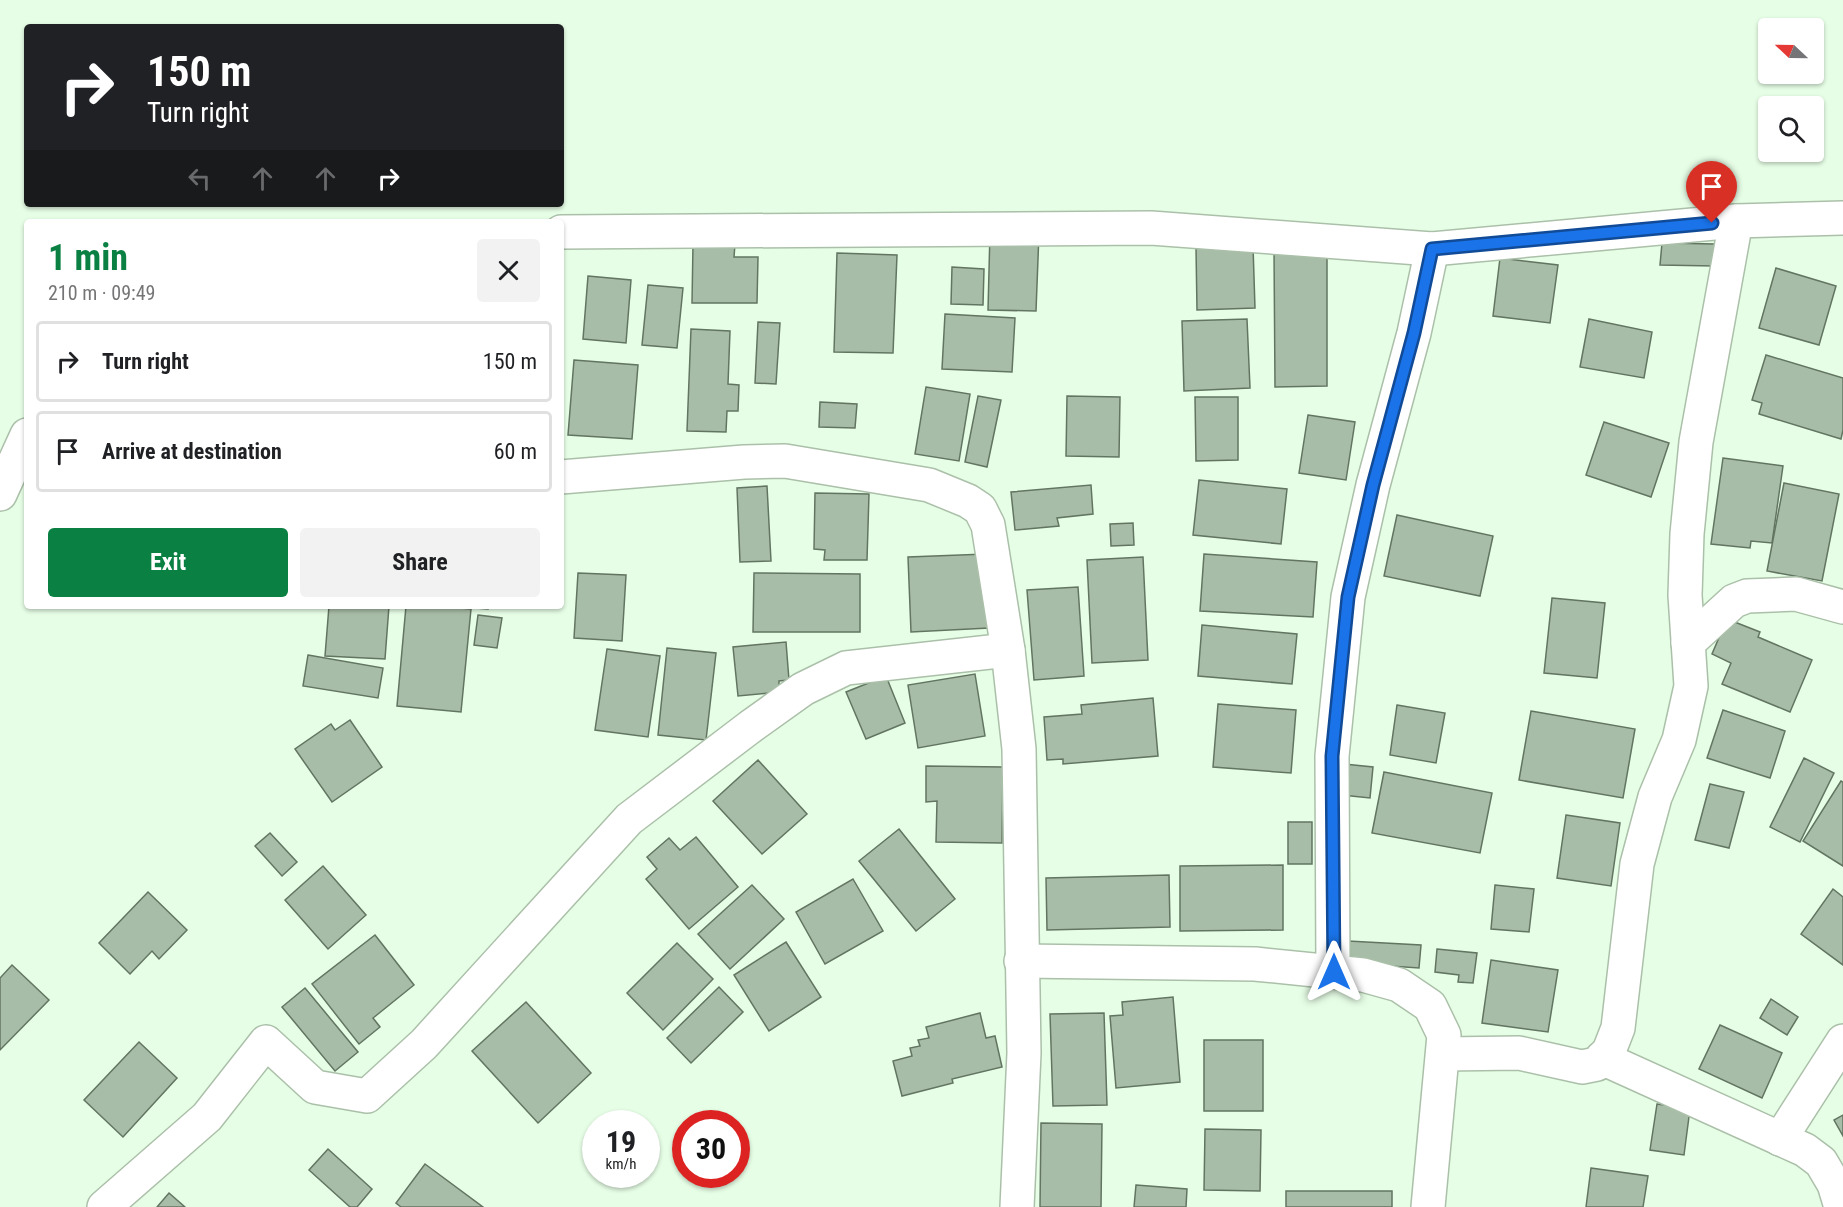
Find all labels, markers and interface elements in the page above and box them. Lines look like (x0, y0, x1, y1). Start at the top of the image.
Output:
north arrow (1758, 18, 1824, 84)
map controls (1758, 18, 1824, 162)
text: 150 m (147, 47, 252, 96)
icon: right (48, 48, 126, 126)
button: search (1758, 96, 1824, 162)
text: Turn right (147, 97, 249, 129)
pin (1686, 161, 1737, 223)
icon: left (183, 162, 216, 195)
icon: ahead (246, 162, 279, 195)
icon: ahead (309, 162, 342, 195)
icon: right (372, 162, 405, 195)
icon: arrive (1695, 170, 1728, 203)
text: 1 min (48, 237, 128, 279)
button: close (477, 239, 540, 302)
text: 210 m · 09:49 (48, 281, 155, 305)
icon: right (51, 345, 84, 378)
text: Turn right (102, 349, 189, 374)
text: 150 m (483, 349, 537, 374)
icon: arrive (51, 435, 84, 468)
text: Arrive at destination (102, 439, 282, 464)
text: 60 m (494, 439, 537, 464)
button: Exit (48, 528, 288, 597)
button: Share (300, 528, 540, 597)
position arrow (1302, 940, 1366, 1004)
speed limit sign: 30 (672, 1110, 750, 1188)
text: 19 (606, 1124, 636, 1159)
text: km/h (606, 1155, 636, 1173)

